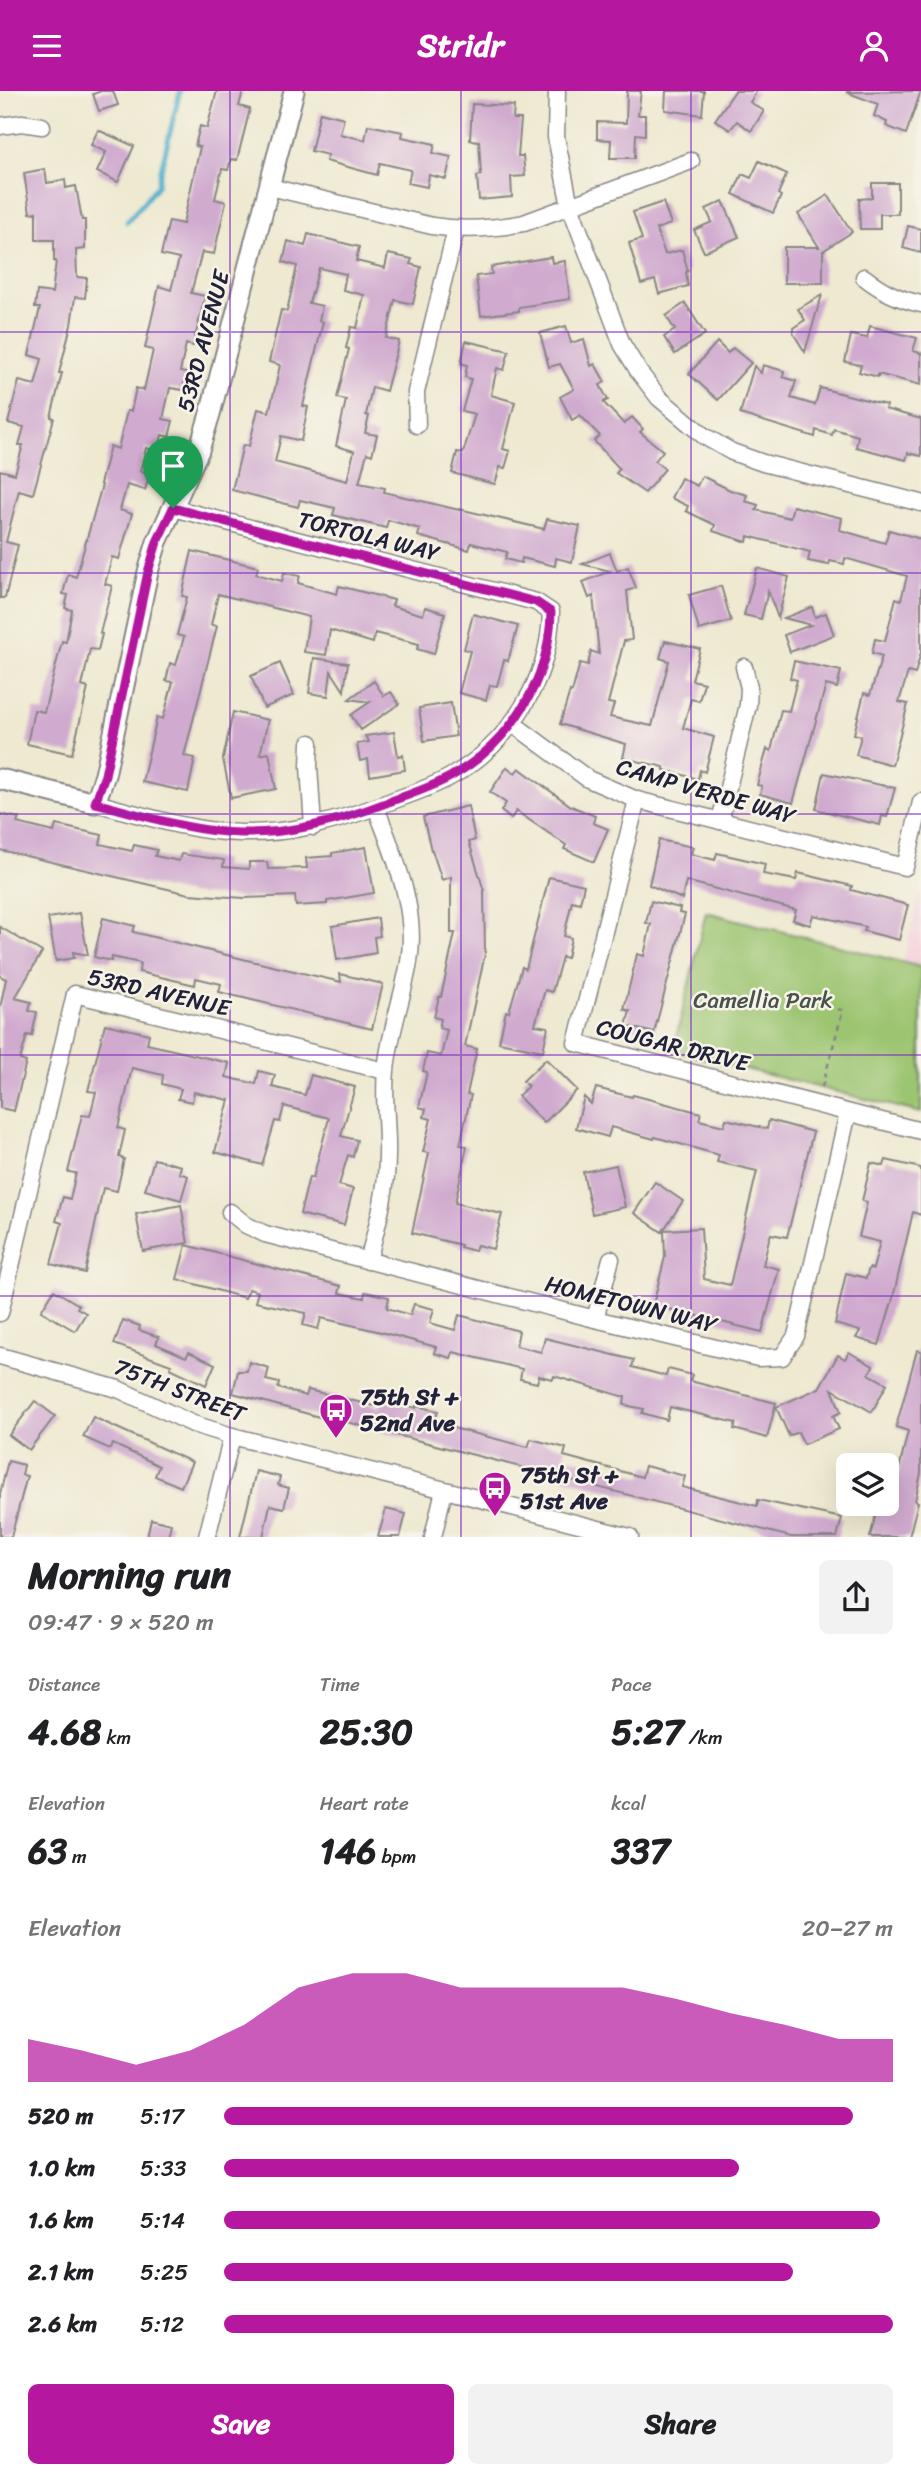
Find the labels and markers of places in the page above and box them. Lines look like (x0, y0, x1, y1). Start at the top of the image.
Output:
pin (143, 436, 203, 508)
place label: 75th St + 52nd Ave (360, 1377, 459, 1444)
bus stop icon: 75th St + 52nd Ave (317, 1391, 355, 1440)
place label: 75th St + 51st Ave (520, 1455, 619, 1522)
bus stop icon: 75th St + 51st Ave (476, 1469, 514, 1518)

